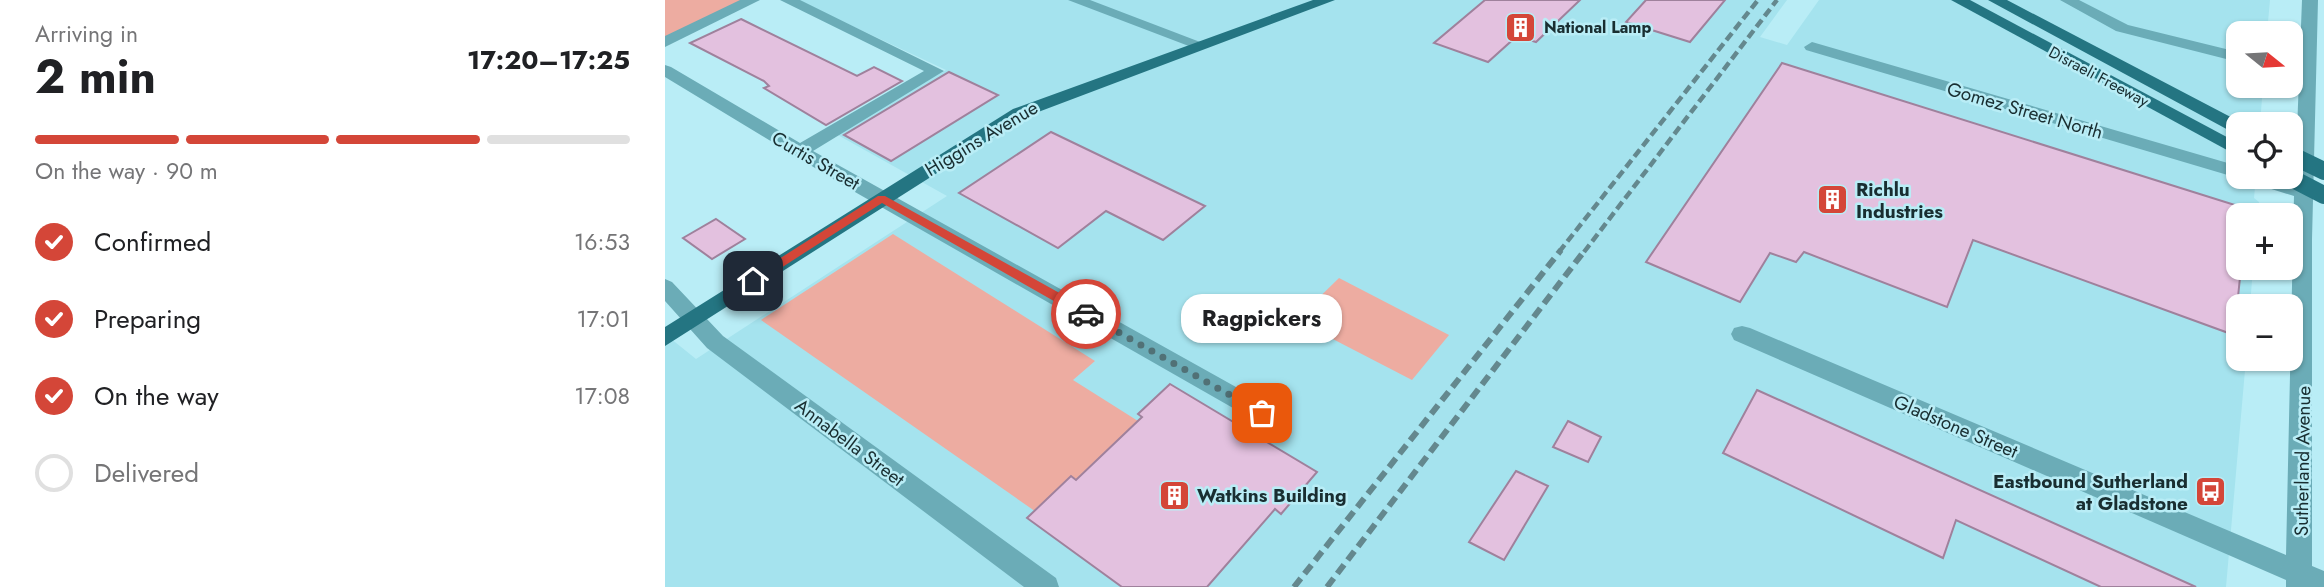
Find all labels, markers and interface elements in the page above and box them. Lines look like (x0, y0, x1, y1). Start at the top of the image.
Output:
building icon: National Lamp (1504, 10, 1538, 44)
place label: National Lamp (1544, 16, 1651, 39)
text: Arriving in (35, 17, 138, 51)
north arrow (2226, 21, 2303, 98)
map controls (2226, 21, 2303, 371)
street label: Disraeli Freeway (2045, 40, 2154, 113)
text: 17:20–17:25 (467, 41, 630, 79)
text: 2 min (35, 44, 156, 110)
street label: Gomez Street North (1944, 75, 2106, 146)
street label: Higgins Avenue (920, 94, 1043, 183)
button: locate (2226, 112, 2303, 189)
street label: Curtis Street (767, 124, 865, 197)
text: On the way · 90 m (35, 154, 218, 188)
place label: Richlu Industries (1856, 176, 1943, 225)
building icon: Richlu Industries (1816, 183, 1850, 217)
button: + (2226, 203, 2303, 280)
icon: check (35, 223, 73, 261)
text: Confirmed (94, 223, 211, 261)
text: 16:53 (574, 225, 630, 259)
pin (723, 251, 783, 311)
icon: home (734, 262, 772, 300)
courier (1051, 279, 1121, 349)
callout: Ragpickers (1181, 294, 1343, 343)
button: − (2226, 294, 2303, 371)
icon: car (1067, 295, 1105, 333)
icon: check (35, 300, 73, 338)
text: Preparing (94, 300, 201, 338)
text: Ragpickers (1202, 301, 1321, 335)
text: 17:01 (577, 302, 630, 336)
icon: check (35, 377, 73, 415)
text: On the way (94, 377, 219, 415)
text: 17:08 (574, 379, 630, 413)
pin (1232, 383, 1292, 443)
street label: Sutherland Avenue (2288, 385, 2317, 536)
street label: Gladstone Street (1890, 388, 2022, 465)
street label: Annabella Street (789, 392, 911, 493)
icon: bag (1243, 394, 1281, 432)
text: Delivered (94, 454, 199, 492)
place label: Eastbound Sutherland at Gladstone (1993, 468, 2188, 517)
bus stop icon: Eastbound Sutherland at Gladstone (2194, 475, 2228, 509)
building icon: Watkins Building (1157, 478, 1191, 512)
place label: Watkins Building (1197, 482, 1347, 509)

